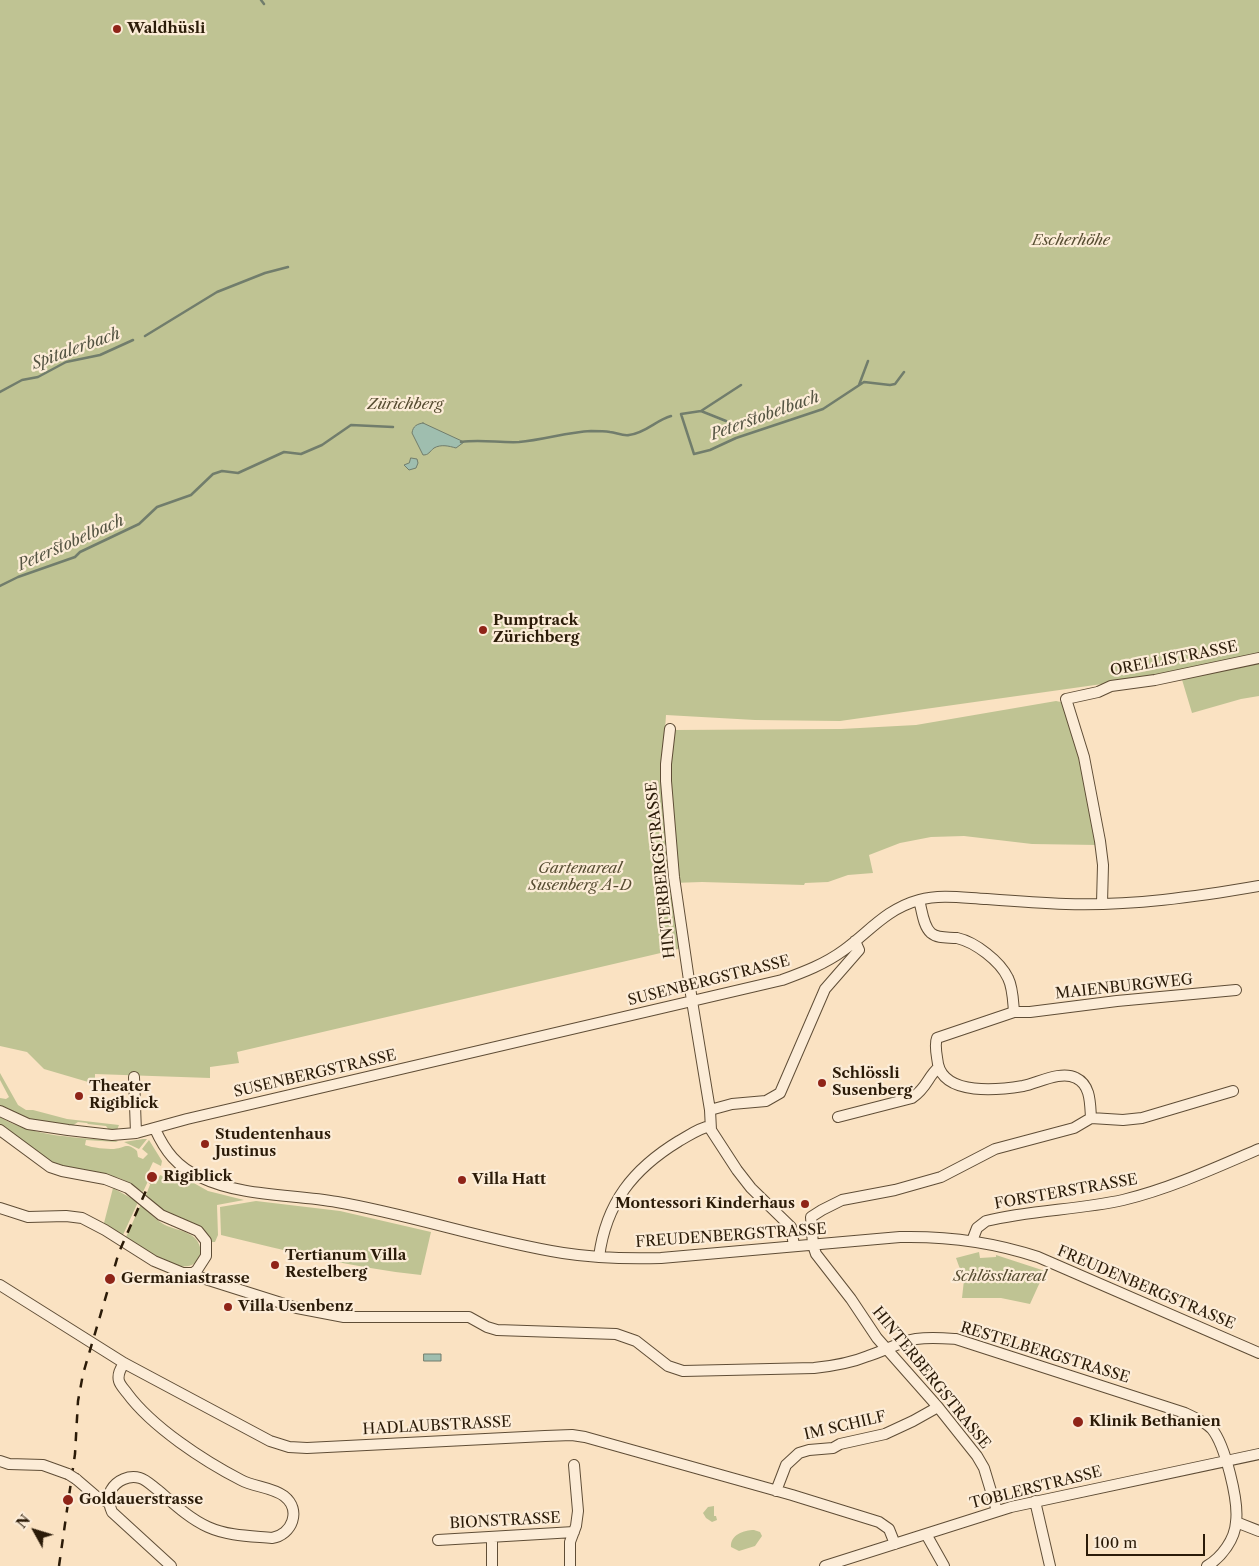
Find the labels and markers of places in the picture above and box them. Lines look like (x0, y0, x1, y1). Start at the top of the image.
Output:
place label: Waldhüsli (127, 20, 205, 38)
marker: Waldhüsli (111, 23, 123, 35)
place label: Pumptrack Zürichberg (493, 612, 579, 647)
marker: Pumptrack Zürichberg (477, 624, 489, 636)
place label: Schlössli Susenberg (832, 1065, 912, 1100)
marker: Schlössli Susenberg (816, 1077, 828, 1089)
place label: Theater Rigiblick (89, 1078, 158, 1113)
marker: Theater Rigiblick (73, 1090, 85, 1102)
place label: Studentenhaus Justinus (215, 1126, 331, 1161)
marker: Studentenhaus Justinus (199, 1138, 211, 1150)
place label: Rigiblick (163, 1168, 232, 1186)
marker: Rigiblick (145, 1170, 159, 1184)
place label: Villa Hatt (472, 1171, 546, 1189)
marker: Villa Hatt (456, 1174, 468, 1186)
place label: Montessori Kinderhaus (615, 1195, 795, 1213)
marker: Montessori Kinderhaus (799, 1198, 811, 1210)
place label: Tertianum Villa Restelberg (285, 1247, 407, 1282)
marker: Tertianum Villa Restelberg (269, 1259, 281, 1271)
place label: Germaniastrasse (121, 1270, 250, 1288)
marker: Germaniastrasse (103, 1272, 117, 1286)
place label: Villa Usenbenz (238, 1298, 353, 1316)
marker: Villa Usenbenz (222, 1301, 234, 1313)
place label: Klinik Bethanien (1089, 1413, 1221, 1431)
marker: Klinik Bethanien (1071, 1415, 1085, 1429)
place label: Goldauerstrasse (79, 1491, 203, 1509)
marker: Goldauerstrasse (61, 1493, 75, 1507)

